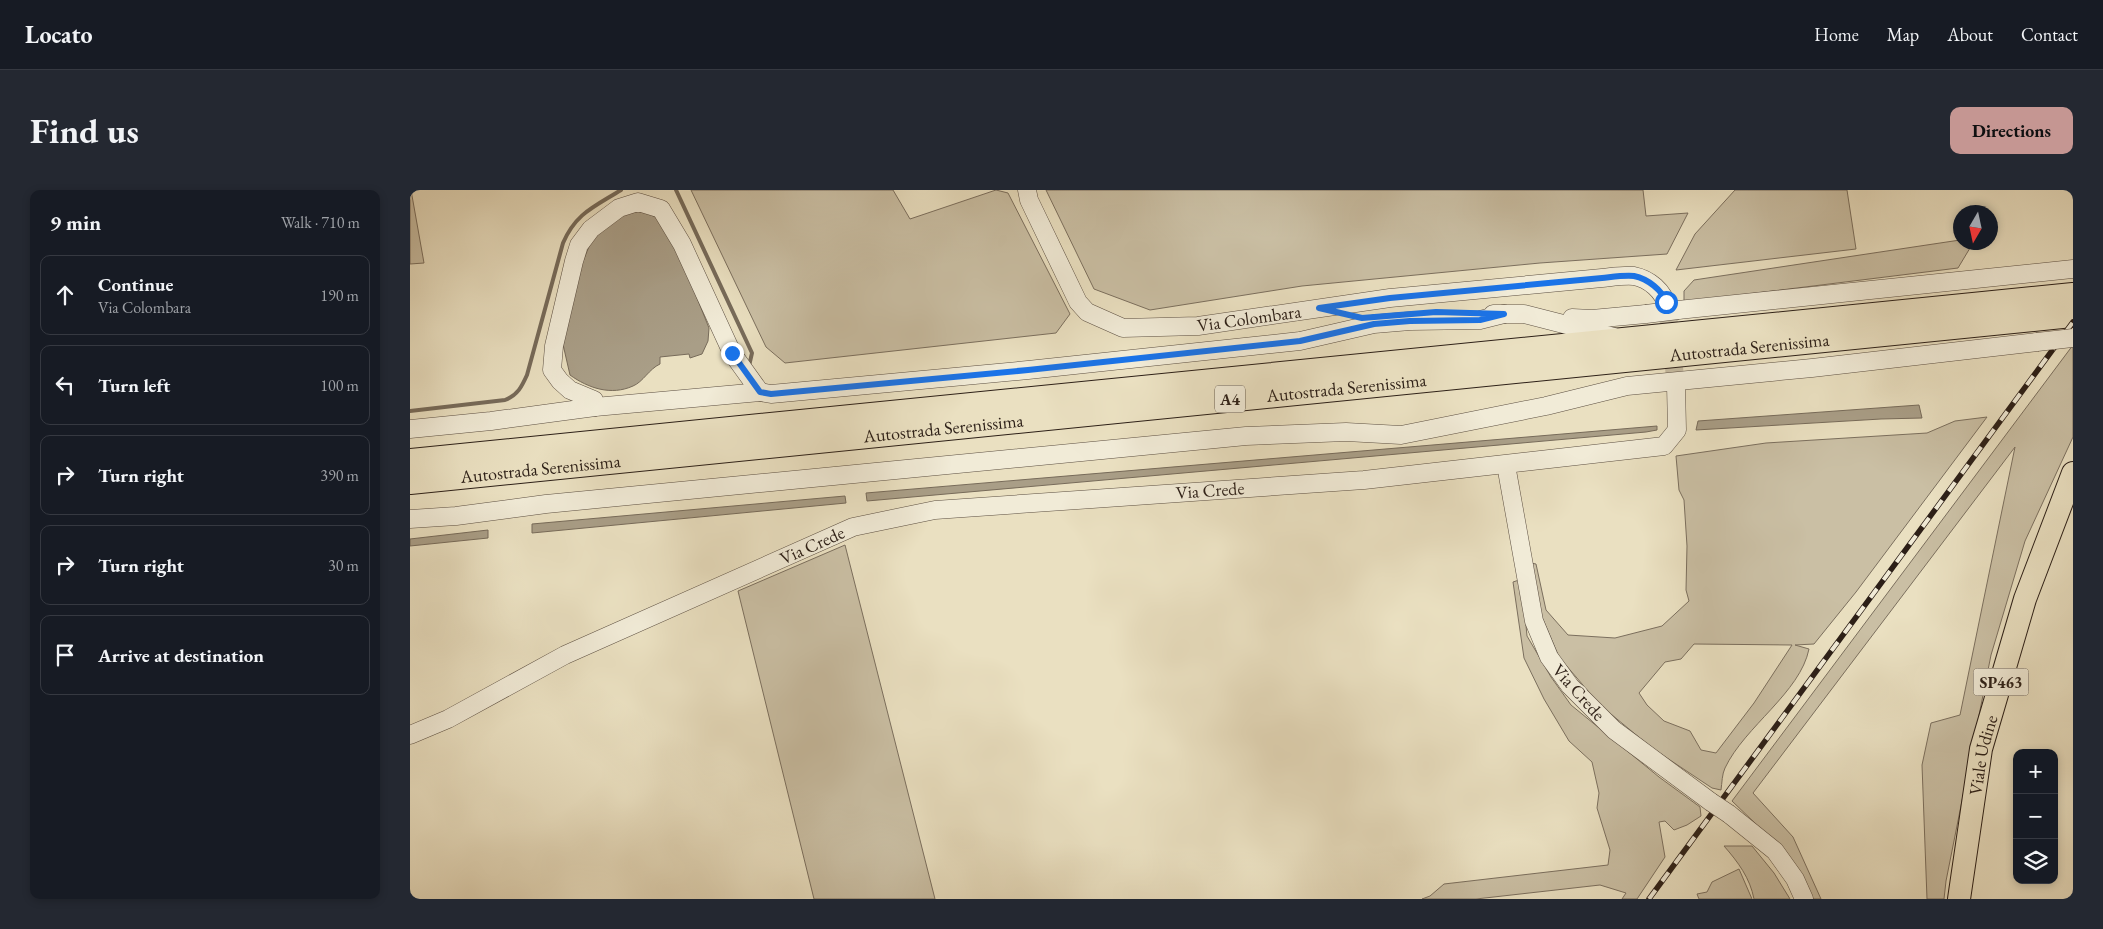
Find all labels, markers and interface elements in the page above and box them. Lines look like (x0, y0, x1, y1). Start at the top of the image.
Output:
text: Locato (25, 19, 93, 50)
text: Home (1814, 23, 1859, 46)
text: Map (1887, 23, 1919, 46)
text: About (1947, 23, 1993, 46)
text: Contact (2021, 23, 2078, 46)
button: Directions (1950, 107, 2073, 154)
text: Find us (30, 108, 139, 153)
north arrow (1953, 205, 1998, 250)
text: 9 min (50, 209, 101, 236)
text: Walk · 710 m (281, 212, 360, 233)
text: Continue (98, 272, 173, 297)
icon: ahead (51, 281, 79, 309)
text: 190 m (320, 285, 359, 306)
route start (1655, 291, 1678, 314)
text: Via Colombara (98, 297, 191, 318)
street label: Via Colombara (1195, 299, 1303, 337)
street label: Autostrada Serenissima (1667, 327, 1831, 366)
route end (721, 342, 744, 365)
street label: Autostrada Serenissima (1264, 367, 1428, 407)
icon: left (51, 371, 79, 399)
text: Turn left (98, 373, 170, 398)
text: 100 m (320, 375, 359, 396)
road number: A4 (1215, 385, 1245, 412)
street label: Autostrada Serenissima (861, 408, 1025, 447)
street label: Autostrada Serenissima (458, 448, 622, 487)
icon: right (51, 461, 79, 489)
text: Turn right (98, 463, 184, 488)
text: 390 m (320, 465, 359, 486)
street label: Via Crede (1175, 476, 1245, 504)
street label: Via Crede (776, 521, 848, 569)
icon: right (51, 551, 79, 579)
text: Turn right (98, 553, 184, 578)
text: 30 m (328, 555, 359, 576)
icon: arrive (51, 641, 79, 669)
text: Arrive at destination (98, 643, 264, 668)
street label: Via Crede (1547, 659, 1611, 725)
road number: SP463 (1974, 668, 2028, 696)
street label: Viale Udine (1963, 712, 2002, 797)
map controls (2013, 749, 2058, 884)
button: + (2013, 749, 2058, 794)
button: − (2013, 794, 2058, 839)
button: layers (2013, 839, 2058, 884)

